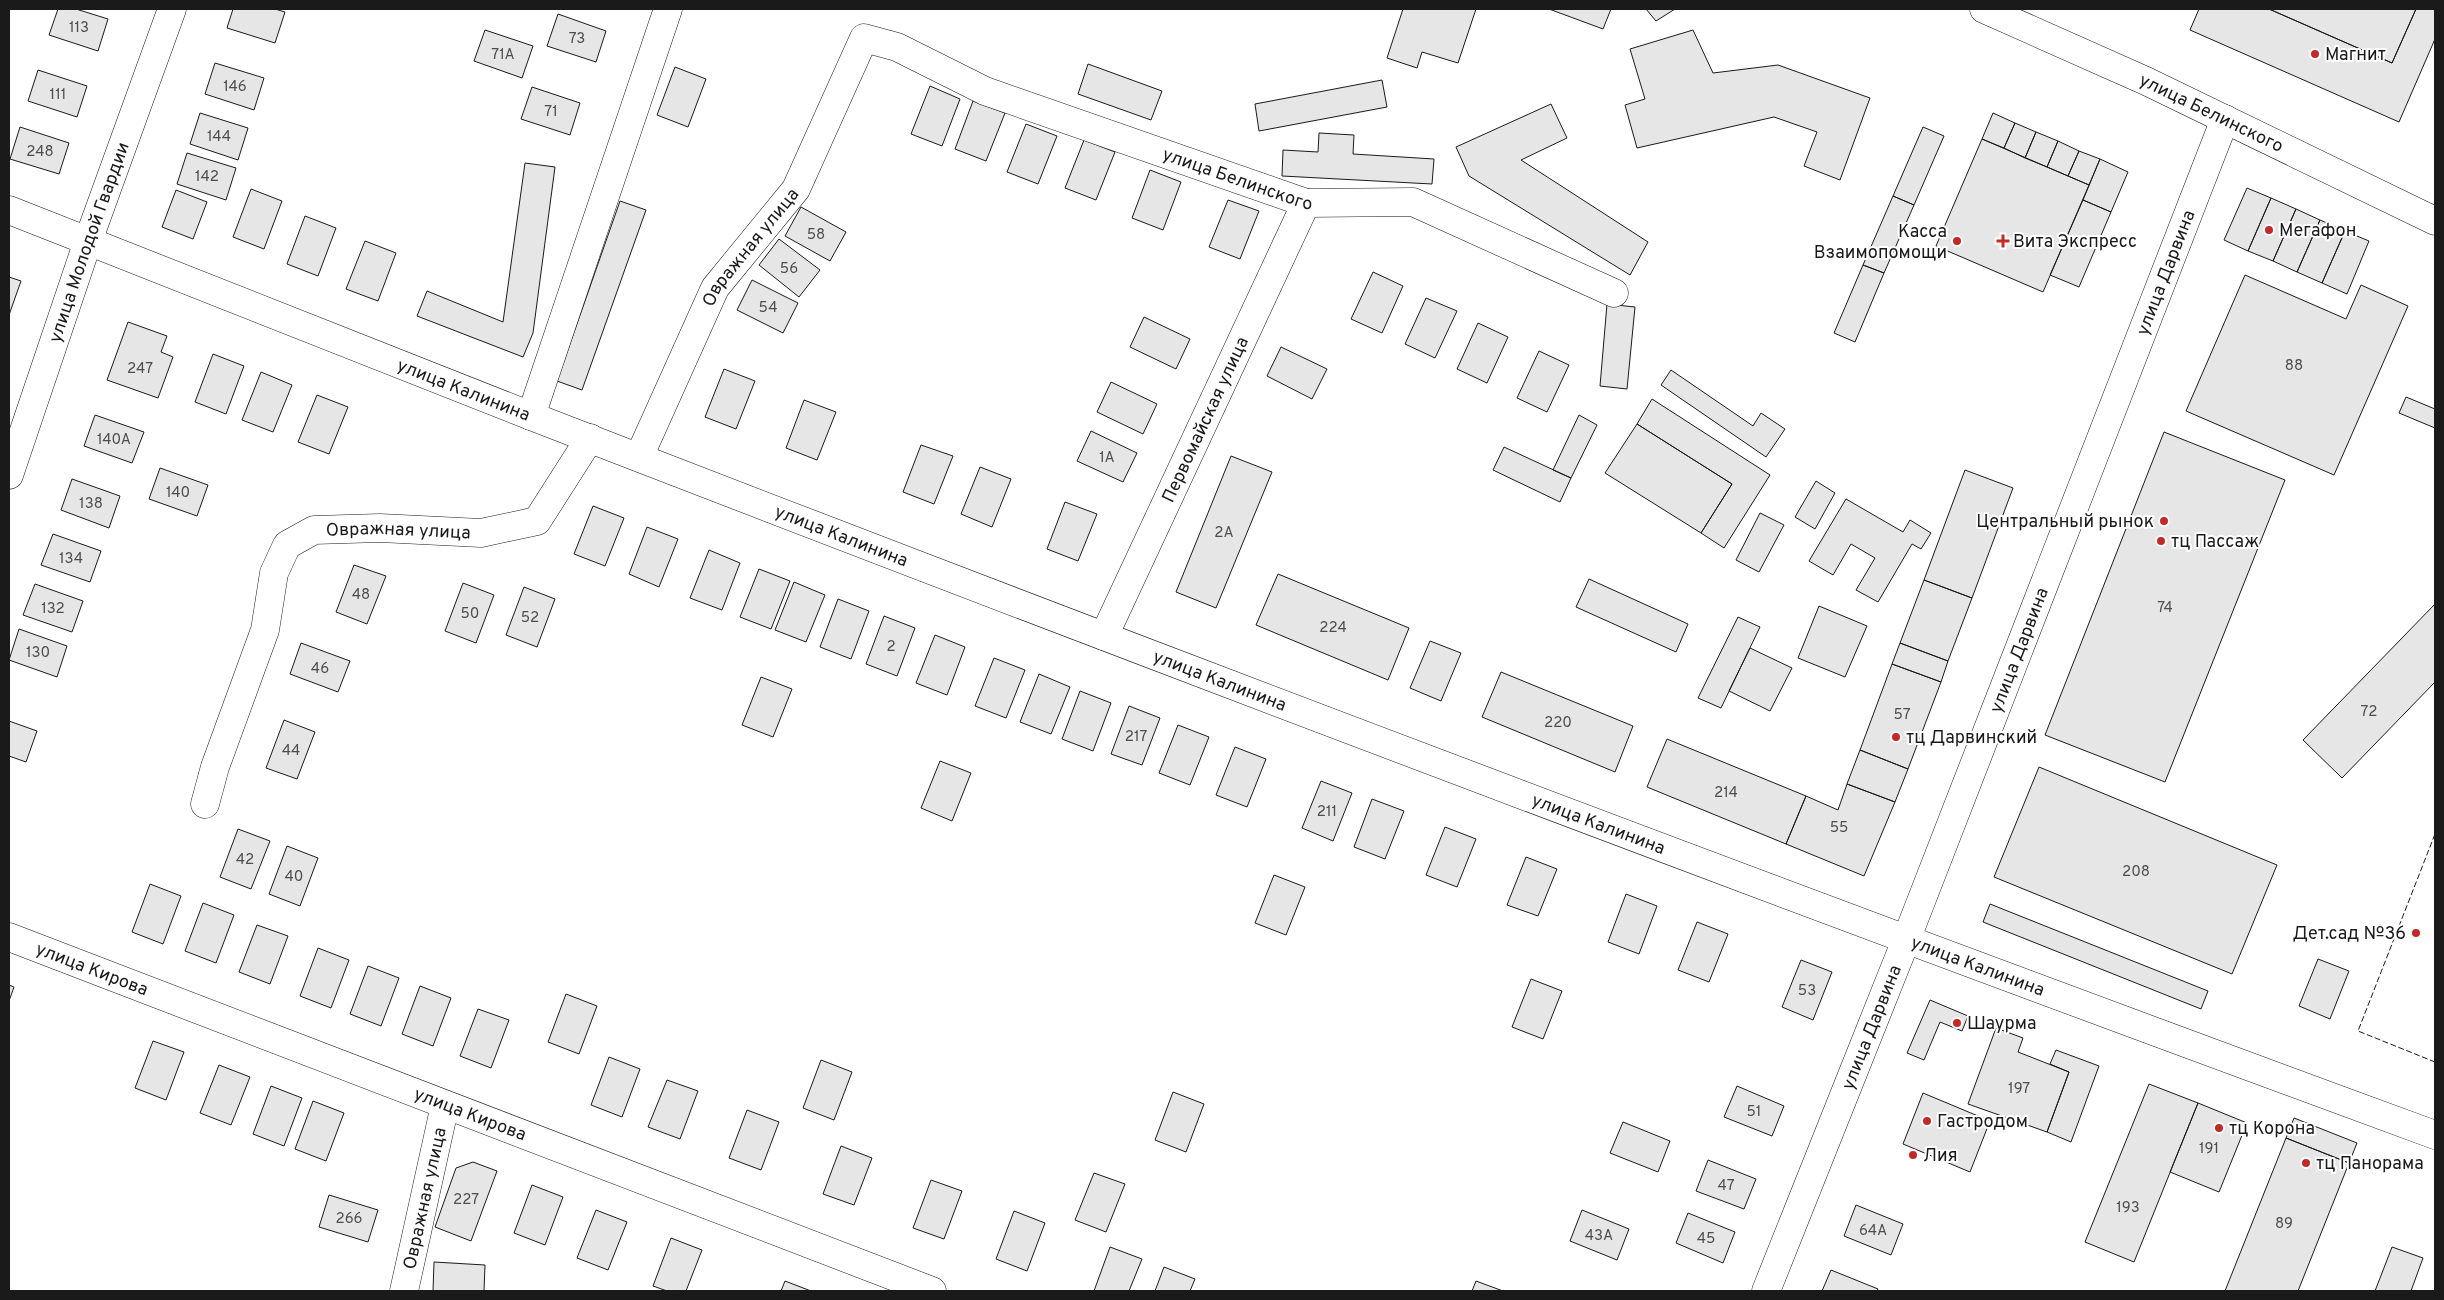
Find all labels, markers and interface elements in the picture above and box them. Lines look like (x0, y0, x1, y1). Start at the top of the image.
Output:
house number: 113 (69, 19, 89, 38)
house number: 73 (569, 30, 585, 49)
place label: Магнит (2325, 44, 2386, 67)
house number: 71А (491, 46, 515, 65)
marker: Магнит (2309, 48, 2321, 60)
street label: улица Белинского (2135, 69, 2287, 159)
house number: 146 (223, 78, 247, 97)
house number: 111 (50, 86, 66, 105)
house number: 71 (544, 103, 558, 122)
house number: 144 (207, 128, 231, 147)
street label: улица Молодой Гвардии (44, 139, 136, 346)
house number: 248 (26, 143, 54, 162)
street label: улица Белинского (1159, 144, 1312, 216)
house number: 142 (195, 168, 219, 187)
street label: Овражная улица (698, 184, 805, 311)
street label: улица Дарвина (2132, 207, 2201, 339)
place label: Мегафон (2279, 220, 2356, 243)
place label: Касса Взаимопомощи (1814, 221, 1947, 265)
marker: Мегафон (2263, 224, 2275, 236)
house number: 58 (807, 226, 825, 245)
place label: Вита Экспресс (2013, 231, 2137, 254)
marker: Касса Взаимопомощи (1951, 235, 1963, 247)
marker: Вита Экспресс (1997, 235, 2009, 247)
house number: 56 (780, 260, 798, 279)
house number: 54 (759, 299, 777, 318)
street label: Первомайская улица (1158, 333, 1255, 507)
street label: улица Калинина (393, 355, 533, 427)
house number: 88 (2285, 357, 2303, 376)
house number: 247 (127, 360, 153, 379)
house number: 140А (97, 431, 131, 450)
house number: 1А (1099, 449, 1115, 468)
house number: 140 (166, 484, 190, 503)
house number: 138 (79, 495, 103, 514)
street label: улица Калинина (771, 501, 911, 573)
place label: Центральный рынок (1976, 511, 2154, 534)
marker: Центральный рынок (2158, 515, 2170, 527)
street label: Овражная улица (326, 518, 471, 545)
house number: 2А (1214, 524, 1234, 543)
place label: тц Пассаж (2171, 531, 2259, 554)
marker: тц Пассаж (2155, 535, 2167, 547)
house number: 134 (59, 550, 83, 569)
street label: улица Дарвина (1985, 585, 2055, 716)
house number: 48 (352, 586, 370, 605)
house number: 74 (2157, 599, 2173, 618)
house number: 132 (41, 600, 65, 619)
house number: 50 (461, 605, 479, 624)
house number: 52 (521, 609, 539, 628)
house number: 224 (1319, 619, 1347, 638)
house number: 2 (886, 638, 896, 657)
house number: 130 (26, 644, 50, 663)
street label: улица Калинина (1149, 646, 1289, 718)
house number: 46 (311, 660, 329, 679)
house number: 72 (2361, 703, 2377, 722)
house number: 57 (1894, 706, 1911, 725)
house number: 220 (1544, 714, 1572, 733)
place label: тц Дарвинский (1906, 727, 2037, 750)
house number: 217 (1125, 728, 1147, 747)
marker: тц Дарвинский (1890, 731, 1902, 743)
house number: 44 (282, 742, 300, 761)
house number: 214 (1714, 784, 1738, 803)
street label: улица Калинина (1528, 790, 1668, 861)
house number: 211 (1317, 803, 1337, 822)
house number: 55 (1830, 819, 1848, 838)
house number: 42 (236, 851, 254, 870)
house number: 208 (2122, 863, 2150, 882)
house number: 40 (285, 868, 303, 887)
place label: Дет.сад №36 (2292, 923, 2406, 946)
marker: Дет.сад №36 (2410, 927, 2422, 939)
street label: улица Калинина (1907, 932, 2047, 1003)
street label: улица Кирова (32, 938, 151, 1002)
street label: улица Дарвина (1837, 962, 1908, 1094)
house number: 53 (1798, 982, 1816, 1001)
place label: Шаурма (1967, 1013, 2036, 1036)
marker: Шаурма (1951, 1017, 1963, 1029)
house number: 197 (2008, 1080, 2030, 1099)
street label: улица Кирова (410, 1083, 529, 1147)
house number: 51 (1747, 1103, 1761, 1122)
place label: Гастродом (1937, 1111, 2028, 1134)
marker: Гастродом (1921, 1115, 1933, 1127)
place label: тц Корона (2229, 1118, 2315, 1141)
marker: тц Корона (2213, 1122, 2225, 1134)
street label: Овражная улица (399, 1125, 453, 1272)
house number: 191 (2199, 1140, 2219, 1159)
place label: Лия (1923, 1145, 1958, 1168)
marker: Лия (1907, 1149, 1919, 1161)
place label: тц Панорама (2316, 1153, 2424, 1176)
marker: тц Панорама (2300, 1157, 2312, 1169)
house number: 47 (1718, 1177, 1735, 1196)
house number: 227 (453, 1191, 479, 1210)
house number: 193 (2116, 1199, 2140, 1218)
house number: 266 (335, 1210, 363, 1229)
house number: 89 (2275, 1215, 2293, 1234)
house number: 64А (1859, 1222, 1887, 1241)
house number: 43А (1585, 1227, 1613, 1246)
house number: 45 (1697, 1230, 1715, 1249)

